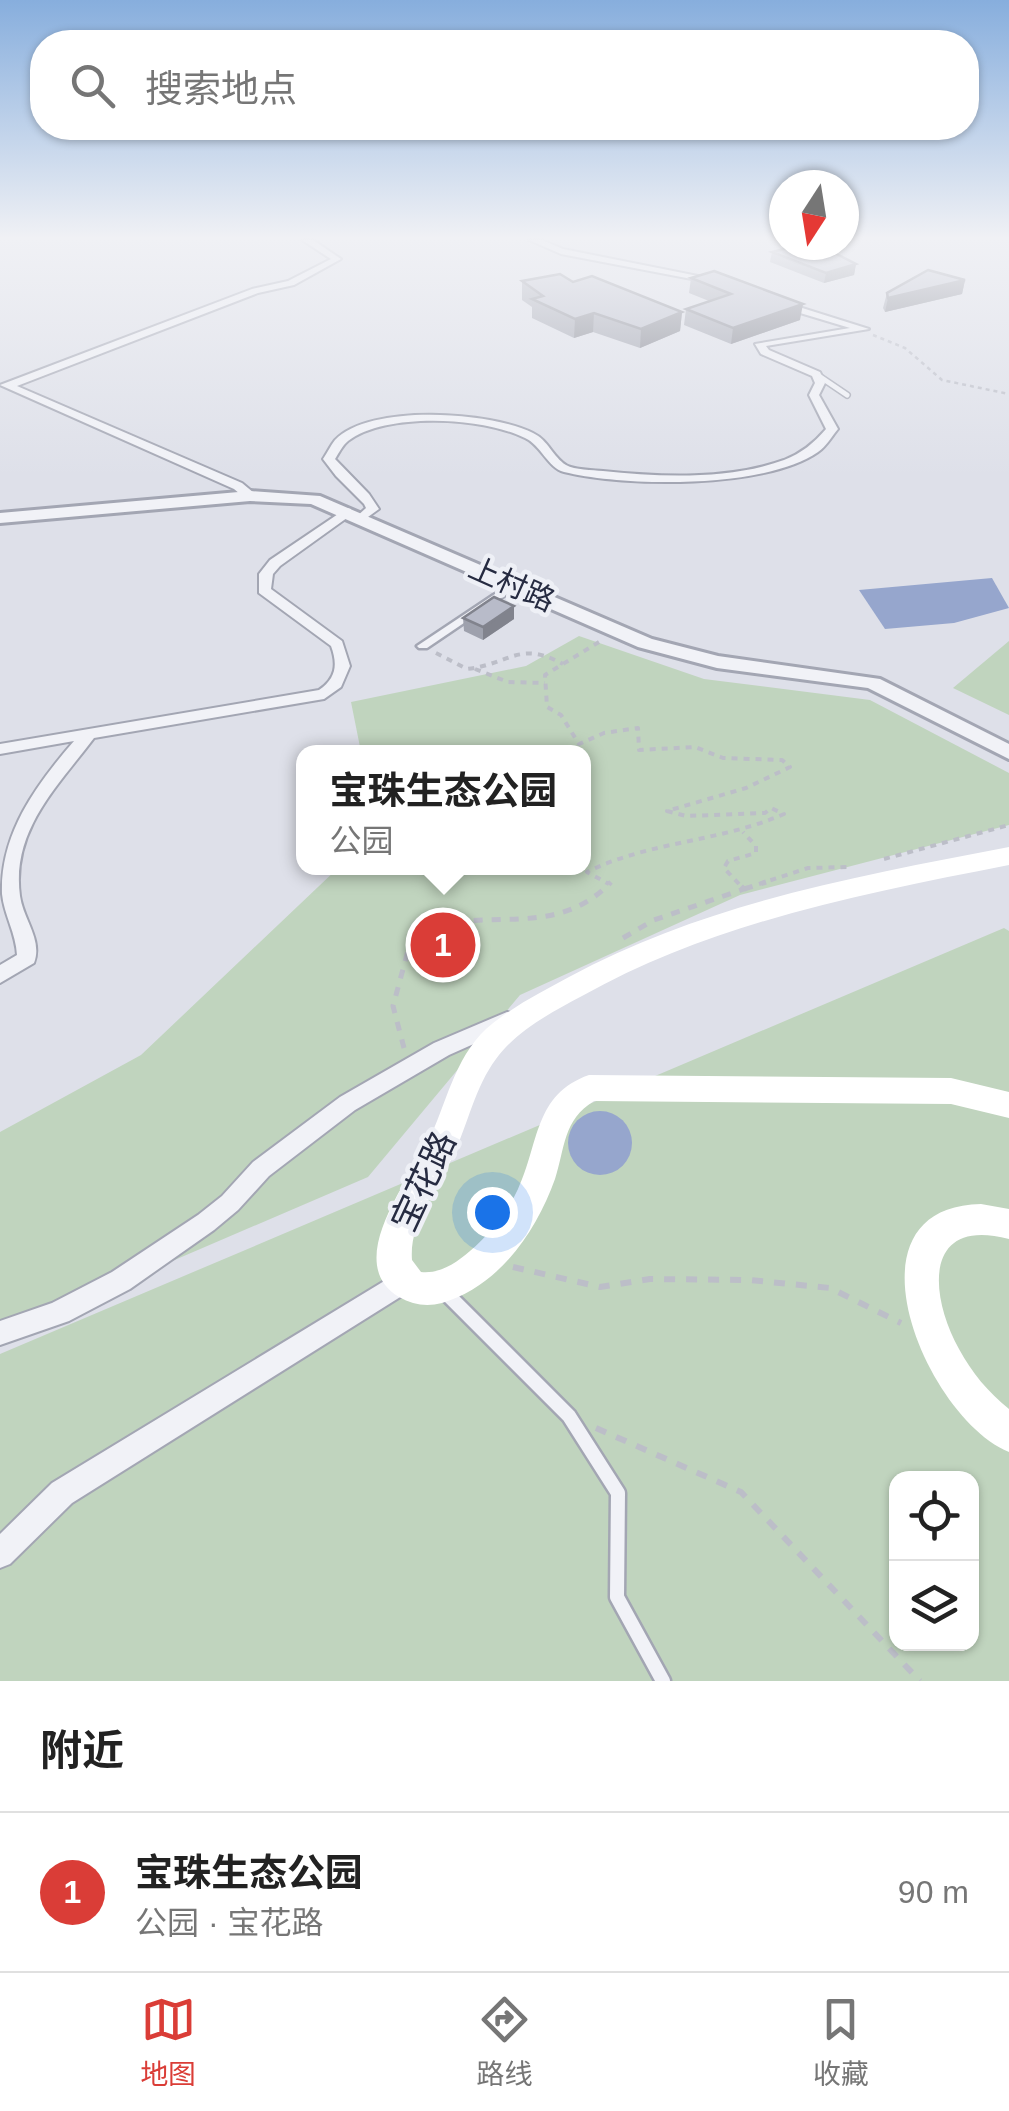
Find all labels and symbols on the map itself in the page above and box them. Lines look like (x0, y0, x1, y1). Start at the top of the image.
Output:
north arrow (769, 170, 859, 260)
street label: 上村路 (464, 551, 560, 617)
pin: 1 (410, 908, 476, 982)
street label: 宝花路 (383, 1125, 463, 1237)
your location (467, 1187, 518, 1238)

